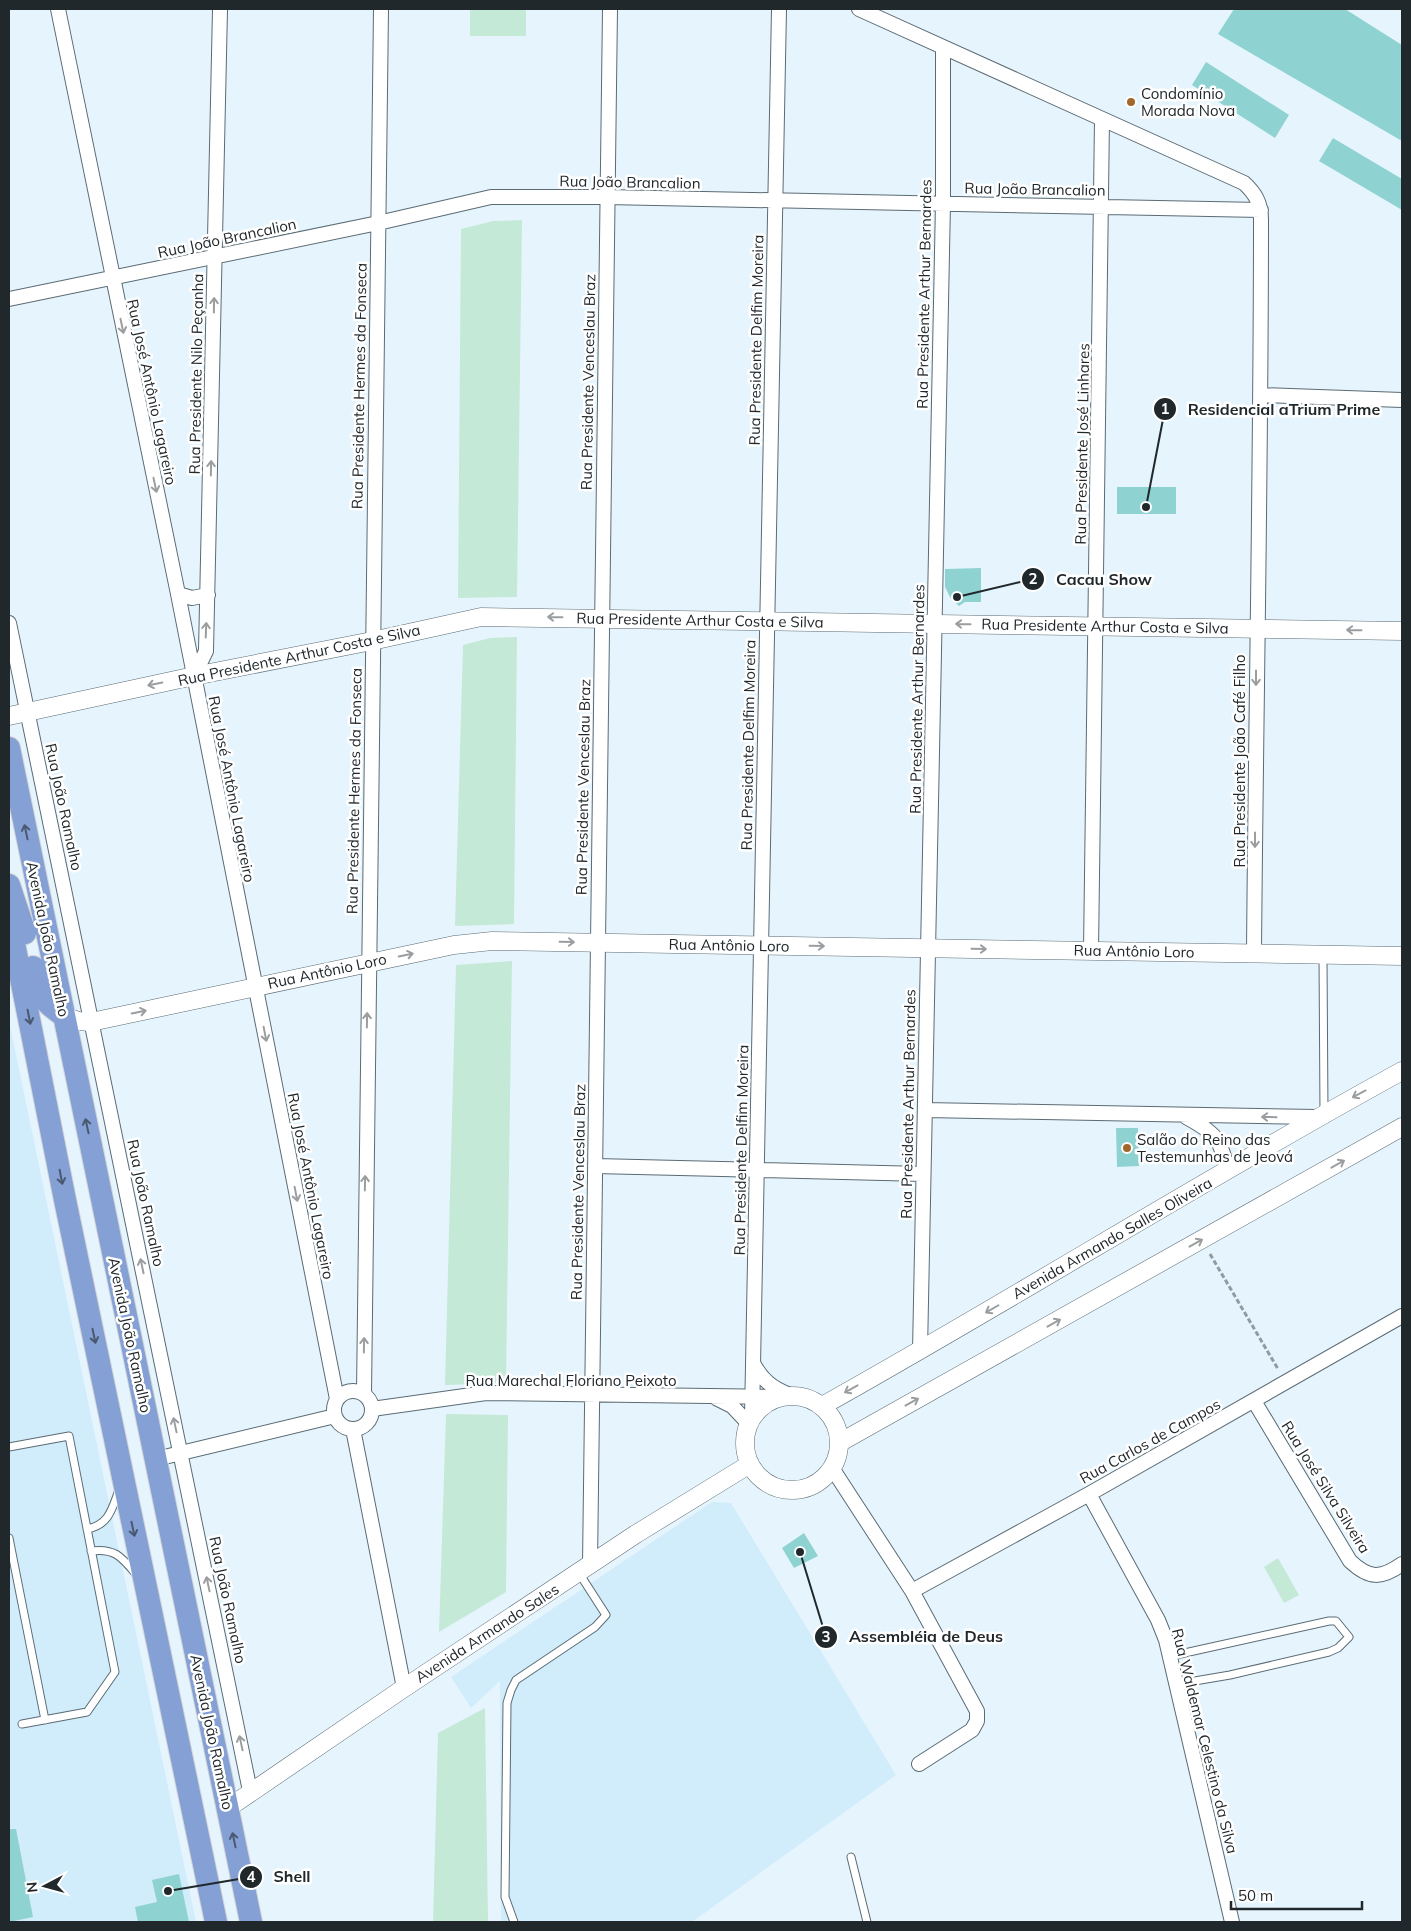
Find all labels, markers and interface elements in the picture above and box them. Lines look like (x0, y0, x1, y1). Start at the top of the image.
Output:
place label: Condomínio Morada Nova (1141, 84, 1235, 120)
marker: Condomínio Morada Nova (1125, 96, 1137, 108)
street label: Rua João Brancalion (559, 171, 701, 193)
street label: Rua João Brancalion (964, 178, 1106, 200)
street label: Rua Presidente Arthur Bernardes (912, 179, 936, 409)
street label: Rua João Brancalion (156, 214, 298, 262)
street label: Rua Presidente Delfim Moreira (745, 234, 767, 446)
street label: Rua Presidente Hermes da Fonseca (347, 263, 371, 509)
street label: Rua Presidente Nilo Peçanha (185, 274, 207, 474)
street label: Rua Presidente Venceslau Braz (577, 274, 599, 490)
street label: Rua José Antônio Lagareiro (123, 297, 181, 487)
one-way arrow (209, 298, 219, 314)
one-way arrow (118, 317, 127, 333)
street label: Rua Presidente José Linhares (1071, 343, 1093, 545)
callout: Residencial aTrium Prime (1152, 394, 1390, 425)
text: 1 (1160, 399, 1170, 418)
text: Residencial aTrium Prime (1188, 399, 1380, 419)
one-way arrow (206, 460, 215, 476)
one-way arrow (151, 477, 160, 493)
callout: Cacau Show (1021, 564, 1162, 595)
text: 2 (1028, 569, 1038, 588)
text: Cacau Show (1056, 569, 1152, 589)
street label: Rua Presidente Arthur Bernardes (905, 584, 929, 814)
street label: Rua Presidente Arthur Costa e Silva (576, 608, 824, 632)
one-way arrow (547, 612, 564, 622)
street label: Rua Presidente Arthur Costa e Silva (981, 614, 1229, 638)
one-way arrow (955, 619, 971, 629)
street label: Rua Presidente Arthur Costa e Silva (176, 620, 422, 690)
one-way arrow (202, 623, 211, 639)
one-way arrow (1346, 626, 1362, 635)
street label: Rua Presidente Delfim Moreira (737, 639, 759, 851)
street label: Rua Presidente João Café Filho (1230, 654, 1249, 868)
street label: Rua Presidente Hermes da Fonseca (342, 668, 366, 914)
one-way arrow (1251, 669, 1261, 685)
street label: Rua Presidente Venceslau Braz (572, 679, 594, 895)
one-way arrow (147, 680, 163, 690)
street label: Rua José Antônio Lagareiro (205, 694, 259, 884)
street label: Rua João Ramalho (41, 742, 87, 872)
one-way arrow (21, 824, 30, 840)
one-way arrow (1250, 832, 1259, 848)
street label: Avenida João Ramalho (22, 860, 74, 1018)
street label: Rua Antônio Loro (668, 934, 790, 956)
one-way arrow (558, 937, 575, 947)
street label: Rua Antônio Loro (1073, 940, 1195, 962)
one-way arrow (808, 941, 825, 951)
one-way arrow (971, 944, 987, 954)
street label: Rua Antônio Loro (266, 949, 388, 993)
one-way arrow (397, 950, 413, 959)
street label: Rua Presidente Arthur Bernardes (896, 989, 920, 1219)
one-way arrow (131, 1006, 147, 1016)
one-way arrow (24, 1009, 34, 1025)
one-way arrow (362, 1012, 372, 1028)
one-way arrow (261, 1026, 270, 1042)
street label: Rua Presidente Delfim Moreira (730, 1044, 752, 1256)
street label: Rua Presidente Venceslau Braz (567, 1084, 589, 1300)
one-way arrow (1353, 1090, 1367, 1100)
street label: Rua José Antônio Lagareiro (284, 1091, 338, 1281)
one-way arrow (1261, 1112, 1277, 1121)
one-way arrow (82, 1118, 91, 1134)
place label: Salão do Reino das Testemunhas de Jeová (1137, 1130, 1293, 1166)
street label: Rua João Ramalho (123, 1138, 169, 1268)
marker: Salão do Reino das Testemunhas de Jeová (1121, 1142, 1133, 1154)
one-way arrow (1330, 1158, 1344, 1168)
one-way arrow (56, 1168, 66, 1184)
street label: Avenida Armando Salles Oliveira (1009, 1173, 1215, 1303)
one-way arrow (361, 1175, 370, 1191)
one-way arrow (292, 1185, 302, 1201)
one-way arrow (1188, 1238, 1203, 1248)
street label: Avenida João Ramalho (104, 1256, 156, 1414)
one-way arrow (137, 1258, 146, 1274)
one-way arrow (986, 1304, 1000, 1314)
one-way arrow (1046, 1317, 1061, 1327)
one-way arrow (89, 1327, 99, 1343)
one-way arrow (359, 1337, 369, 1354)
street label: Rua Marechal Floriano Peixoto (465, 1371, 677, 1390)
one-way arrow (845, 1385, 859, 1395)
street label: Rua Carlos de Campos (1076, 1394, 1224, 1488)
one-way arrow (905, 1397, 919, 1407)
one-way arrow (170, 1417, 179, 1433)
street label: Rua José Silva Silveira (1278, 1417, 1374, 1557)
one-way arrow (129, 1521, 139, 1537)
street label: Rua João Ramalho (205, 1535, 251, 1665)
one-way arrow (203, 1576, 212, 1592)
street label: Avenida Armando Sales (412, 1579, 562, 1687)
callout: Assembléia de Deus (814, 1621, 1013, 1652)
text: Assembléia de Deus (849, 1626, 1003, 1646)
street label: Rua Waldemar Celestino da Silva (1168, 1626, 1242, 1856)
text: 3 (821, 1627, 831, 1646)
street label: Avenida João Ramalho (186, 1653, 238, 1811)
one-way arrow (236, 1735, 245, 1751)
one-way arrow (229, 1833, 239, 1849)
north arrow (20, 1861, 70, 1911)
callout: Shell (238, 1861, 320, 1892)
text: Shell (273, 1866, 311, 1886)
text: 4 (246, 1867, 256, 1886)
scale bar (1231, 1878, 1362, 1910)
text: N (23, 1881, 42, 1894)
text: 50 m (1238, 1886, 1273, 1905)

